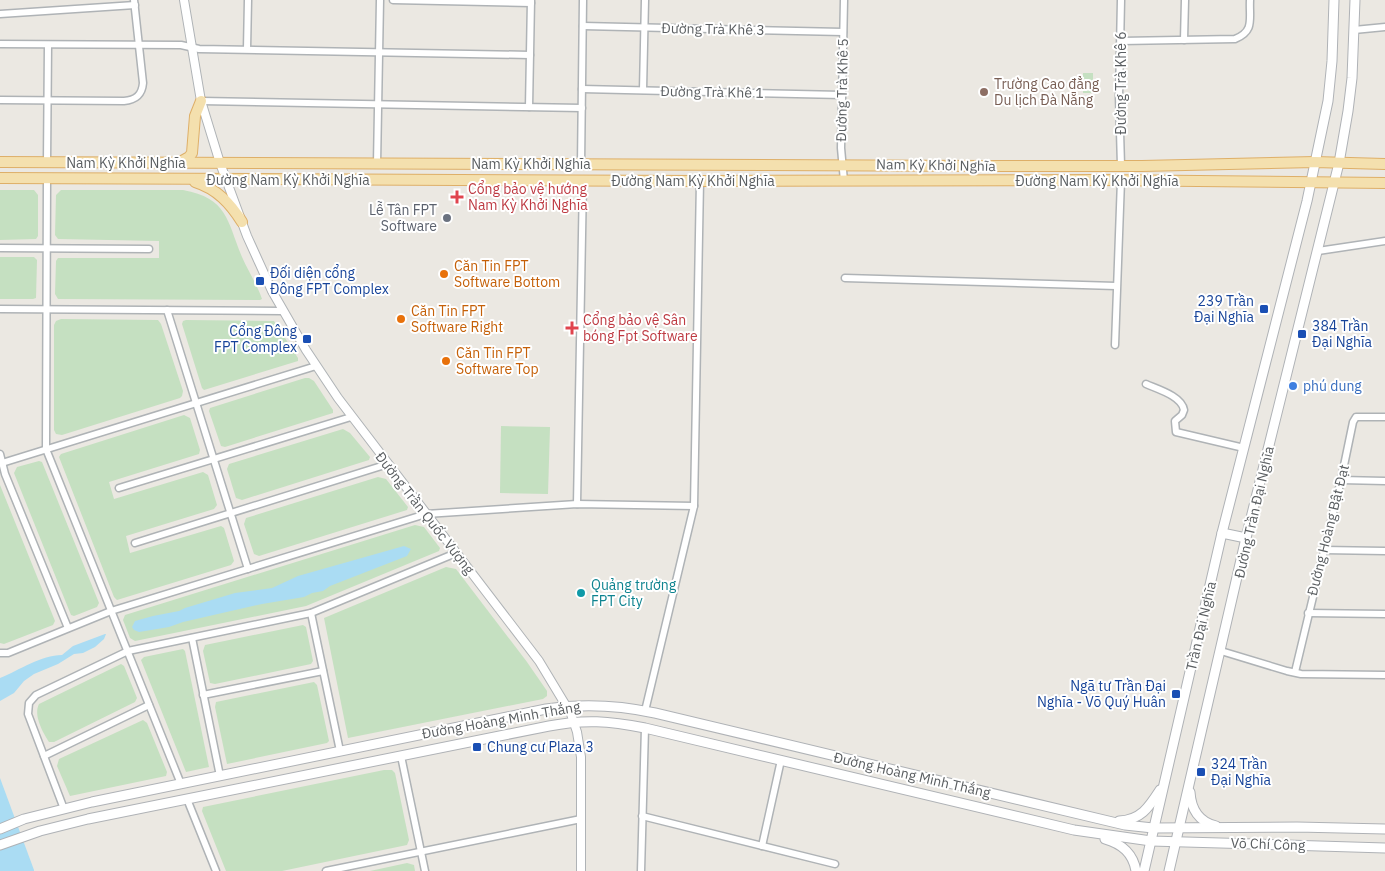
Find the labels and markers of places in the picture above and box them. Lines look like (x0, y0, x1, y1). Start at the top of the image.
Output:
place label: Trường Cao đẳng Du lịch Đà Nẵng (994, 75, 1100, 109)
marker: Trường Cao đẳng Du lịch Đà Nẵng (978, 86, 990, 98)
place label: Cổng bảo vệ hướng Nam Kỳ Khởi Nghĩa (468, 180, 588, 214)
marker: Cổng bảo vệ hướng Nam Kỳ Khởi Nghĩa (450, 190, 464, 204)
place label: Lễ Tân FPT Software (369, 201, 437, 235)
marker: Lễ Tân FPT Software (441, 212, 453, 224)
place label: Căn Tin FPT Software Bottom (454, 257, 560, 291)
place label: Đối diện cổng Đông FPT Complex (270, 264, 389, 298)
marker: Căn Tin FPT Software Bottom (438, 268, 450, 280)
marker: Đối diện cổng Đông FPT Complex (254, 275, 266, 287)
place label: 239 Trần Đại Nghĩa (1194, 292, 1255, 326)
place label: Căn Tin FPT Software Right (411, 302, 503, 336)
marker: 239 Trần Đại Nghĩa (1258, 303, 1270, 315)
place label: Cổng bảo vệ Sân bóng Fpt Software (583, 311, 698, 345)
marker: Căn Tin FPT Software Right (395, 313, 407, 325)
place label: 384 Trần Đại Nghĩa (1312, 317, 1372, 351)
marker: Cổng bảo vệ Sân bóng Fpt Software (565, 321, 579, 335)
place label: Cổng Đông FPT Complex (214, 322, 298, 356)
marker: 384 Trần Đại Nghĩa (1296, 328, 1308, 340)
marker: Cổng Đông FPT Complex (301, 333, 313, 345)
place label: Căn Tin FPT Software Top (456, 344, 539, 378)
marker: Căn Tin FPT Software Top (440, 355, 452, 367)
place label: phú dung (1303, 377, 1362, 395)
marker: phú dung (1287, 380, 1299, 392)
place label: Quảng trường FPT City (591, 576, 677, 610)
marker: Quảng trường FPT City (575, 587, 587, 599)
place label: Ngã tư Trần Đại Nghĩa - Võ Quý Huân (1037, 677, 1166, 711)
marker: Ngã tư Trần Đại Nghĩa - Võ Quý Huân (1170, 688, 1182, 700)
place label: Chung cư Plaza 3 (487, 738, 594, 756)
marker: Chung cư Plaza 3 (471, 741, 483, 753)
place label: 324 Trần Đại Nghĩa (1211, 755, 1271, 789)
marker: 324 Trần Đại Nghĩa (1195, 766, 1207, 778)

